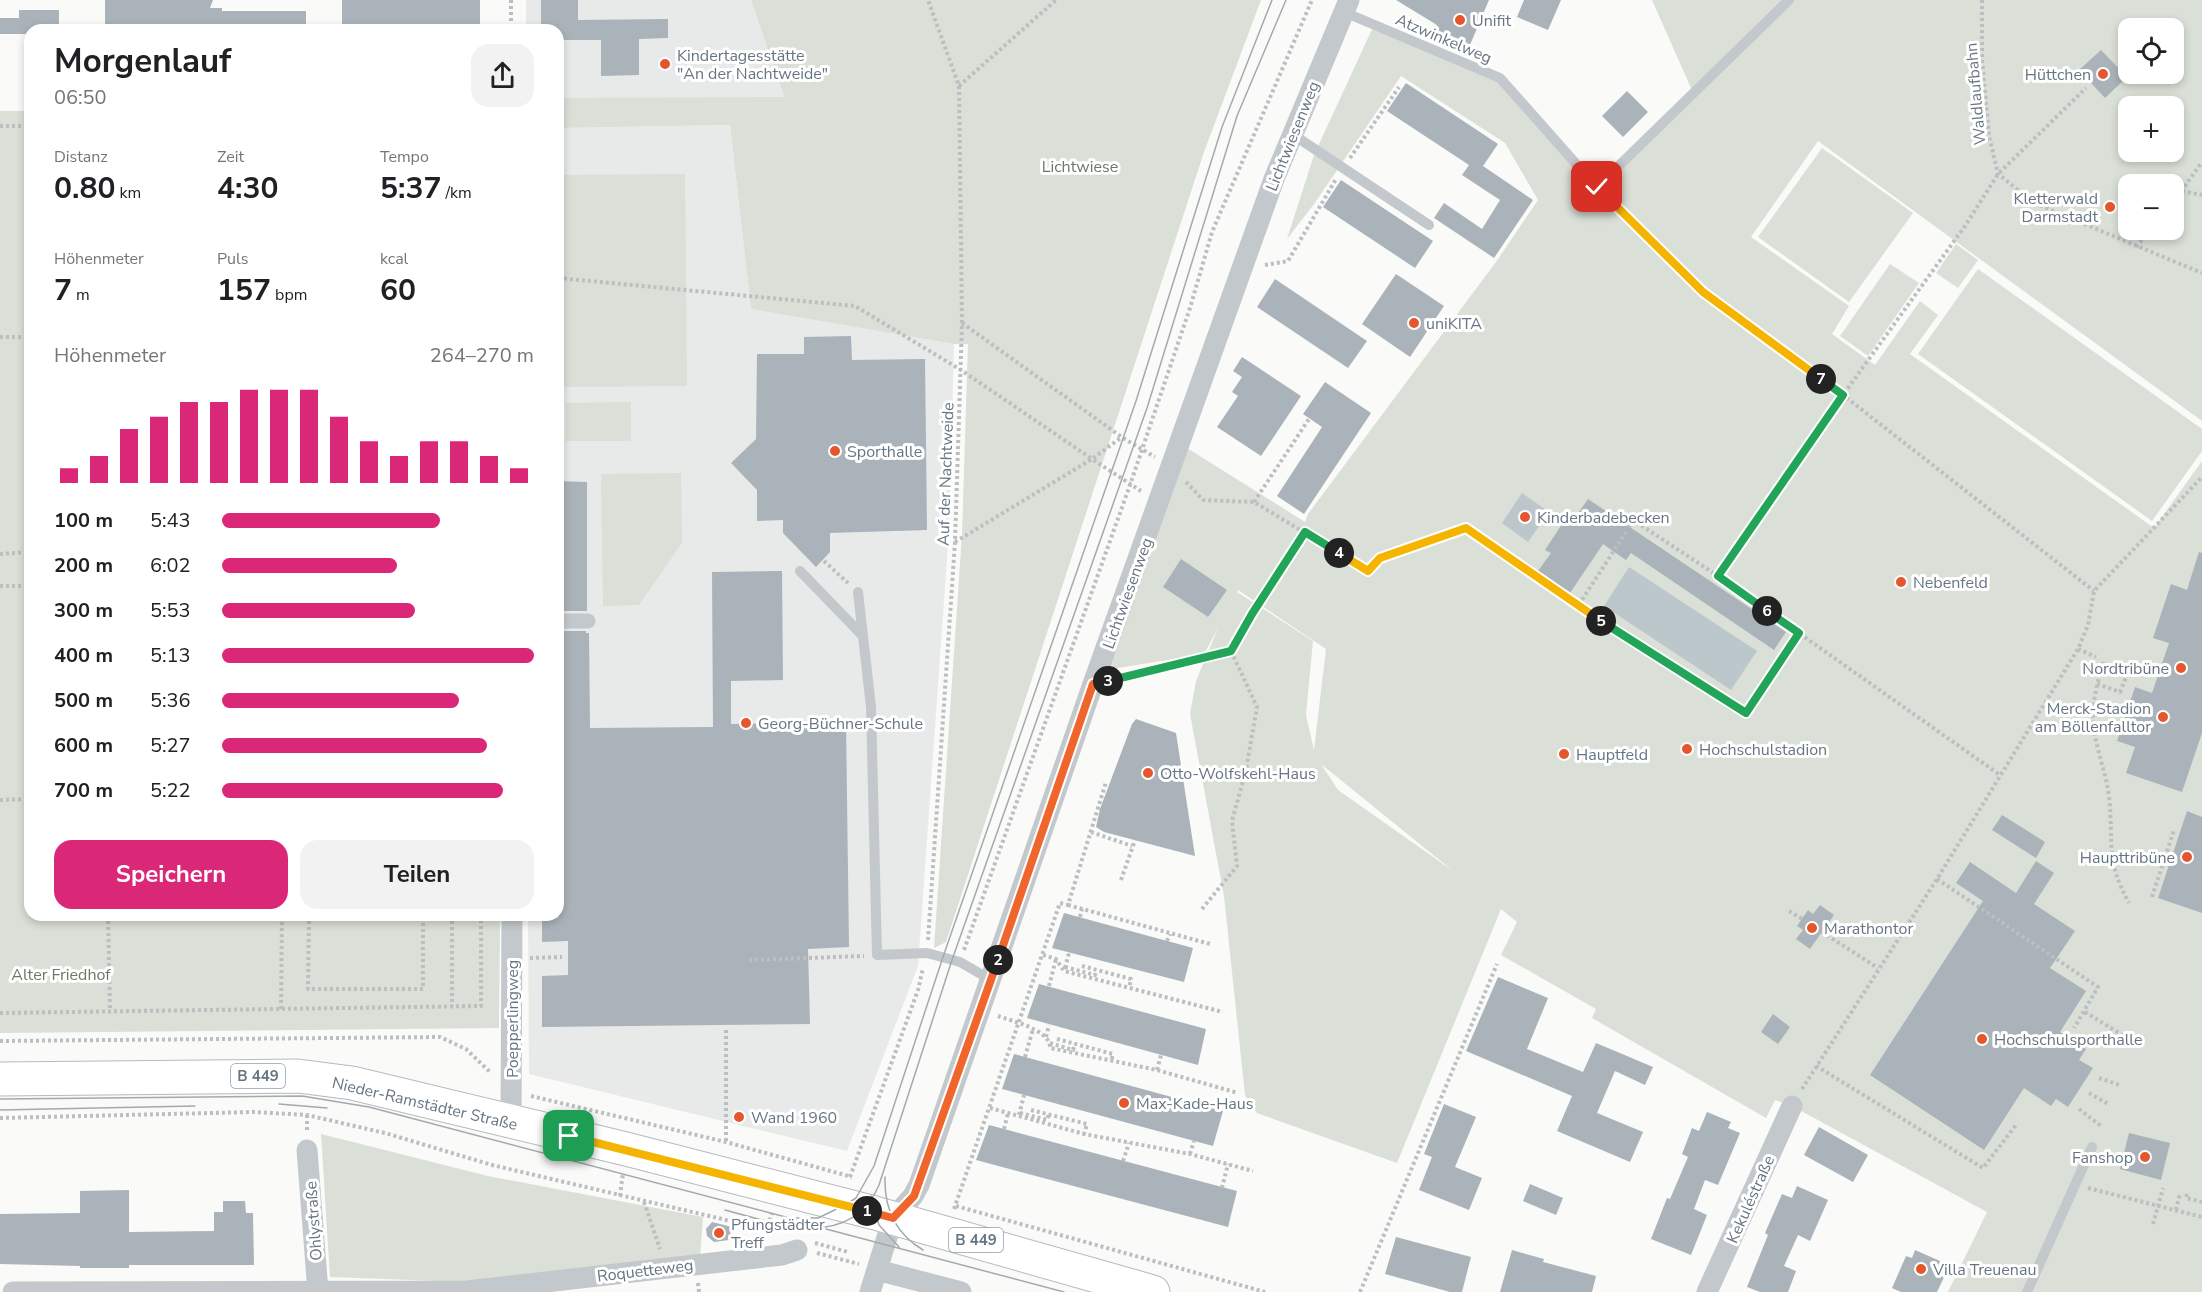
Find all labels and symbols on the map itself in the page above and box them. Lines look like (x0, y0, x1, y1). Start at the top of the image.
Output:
street label: Atzwinkelweg (1392, 9, 1495, 69)
place label: Unifit (1472, 10, 1511, 32)
marker: Unifit (1453, 13, 1467, 27)
street label: Waldlaufbahn (1961, 42, 1991, 146)
place label: Kindertagesstätte "An der Nachtweide" (677, 45, 828, 85)
marker: Kindertagesstätte "An der Nachtweide" (658, 57, 672, 71)
place label: Hüttchen (2025, 64, 2091, 86)
marker: Hüttchen (2096, 67, 2110, 81)
street label: Lichtwiesenweg (1261, 78, 1325, 195)
park label: Lichtwiese (1042, 156, 1118, 178)
pin (1571, 161, 1622, 212)
place label: Kletterwald Darmstadt (2013, 188, 2098, 228)
marker: Kletterwald Darmstadt (2103, 200, 2117, 214)
place label: uniKITA (1426, 313, 1482, 335)
marker: uniKITA (1407, 316, 1421, 330)
pin: 7 (1806, 364, 1836, 394)
street label: Auf der Nachtweide (932, 402, 960, 546)
place label: Sporthalle (847, 441, 922, 463)
marker: Sporthalle (828, 444, 842, 458)
place label: Kinderbadebecken (1537, 507, 1670, 529)
marker: Kinderbadebecken (1518, 510, 1532, 524)
street label: Lichtwiesenweg (1098, 535, 1158, 652)
pin: 4 (1324, 538, 1354, 568)
place label: Nebenfeld (1913, 572, 1988, 594)
marker: Nebenfeld (1894, 575, 1908, 589)
pin: 6 (1752, 596, 1782, 626)
pin: 5 (1586, 606, 1616, 636)
place label: Nordtribüne (2082, 658, 2169, 680)
marker: Nordtribüne (2174, 661, 2188, 675)
pin: 3 (1093, 666, 1123, 696)
place label: Merck-Stadion am Böllenfalltor (2035, 698, 2151, 738)
marker: Merck-Stadion am Böllenfalltor (2156, 710, 2170, 724)
place label: Georg-Büchner-Schule (758, 713, 923, 735)
marker: Georg-Büchner-Schule (739, 716, 753, 730)
place label: Hochschulstadion (1699, 739, 1827, 761)
marker: Hochschulstadion (1680, 742, 1694, 756)
place label: Hauptfeld (1576, 744, 1648, 766)
marker: Hauptfeld (1557, 747, 1571, 761)
place label: Otto-Wolfskehl-Haus (1160, 763, 1316, 785)
marker: Otto-Wolfskehl-Haus (1141, 766, 1155, 780)
place label: Haupttribüne (2080, 847, 2175, 869)
marker: Haupttribüne (2180, 850, 2194, 864)
place label: Marathontor (1824, 918, 1913, 940)
marker: Marathontor (1805, 921, 1819, 935)
pin: 2 (983, 945, 1013, 975)
street label: Poepperlingweg (502, 960, 524, 1078)
park label: Alter Friedhof (11, 964, 111, 986)
place label: Hochschulsporthalle (1994, 1029, 2143, 1051)
marker: Hochschulsporthalle (1975, 1032, 1989, 1046)
road number: B 449 (231, 1064, 285, 1088)
street label: Nieder-Ramstädter Straße (330, 1072, 520, 1136)
place label: Max-Kade-Haus (1136, 1093, 1253, 1115)
marker: Max-Kade-Haus (1117, 1096, 1131, 1110)
place label: Wand 1960 (751, 1107, 837, 1129)
pin (543, 1110, 594, 1161)
marker: Wand 1960 (732, 1110, 746, 1124)
place label: Fanshop (2072, 1147, 2133, 1169)
marker: Fanshop (2138, 1150, 2152, 1164)
street label: Kekuléstraße (1722, 1152, 1780, 1247)
street label: Ohlystraße (300, 1180, 328, 1261)
pin: 1 (852, 1196, 882, 1226)
place label: Pfungstädter Treff (731, 1214, 825, 1254)
marker: Pfungstädter Treff (712, 1226, 726, 1240)
road number: B 449 (949, 1228, 1003, 1252)
street label: Roquetteweg (596, 1254, 694, 1288)
place label: Villa Treuenau (1932, 1259, 2036, 1281)
marker: Villa Treuenau (1914, 1262, 1928, 1276)

